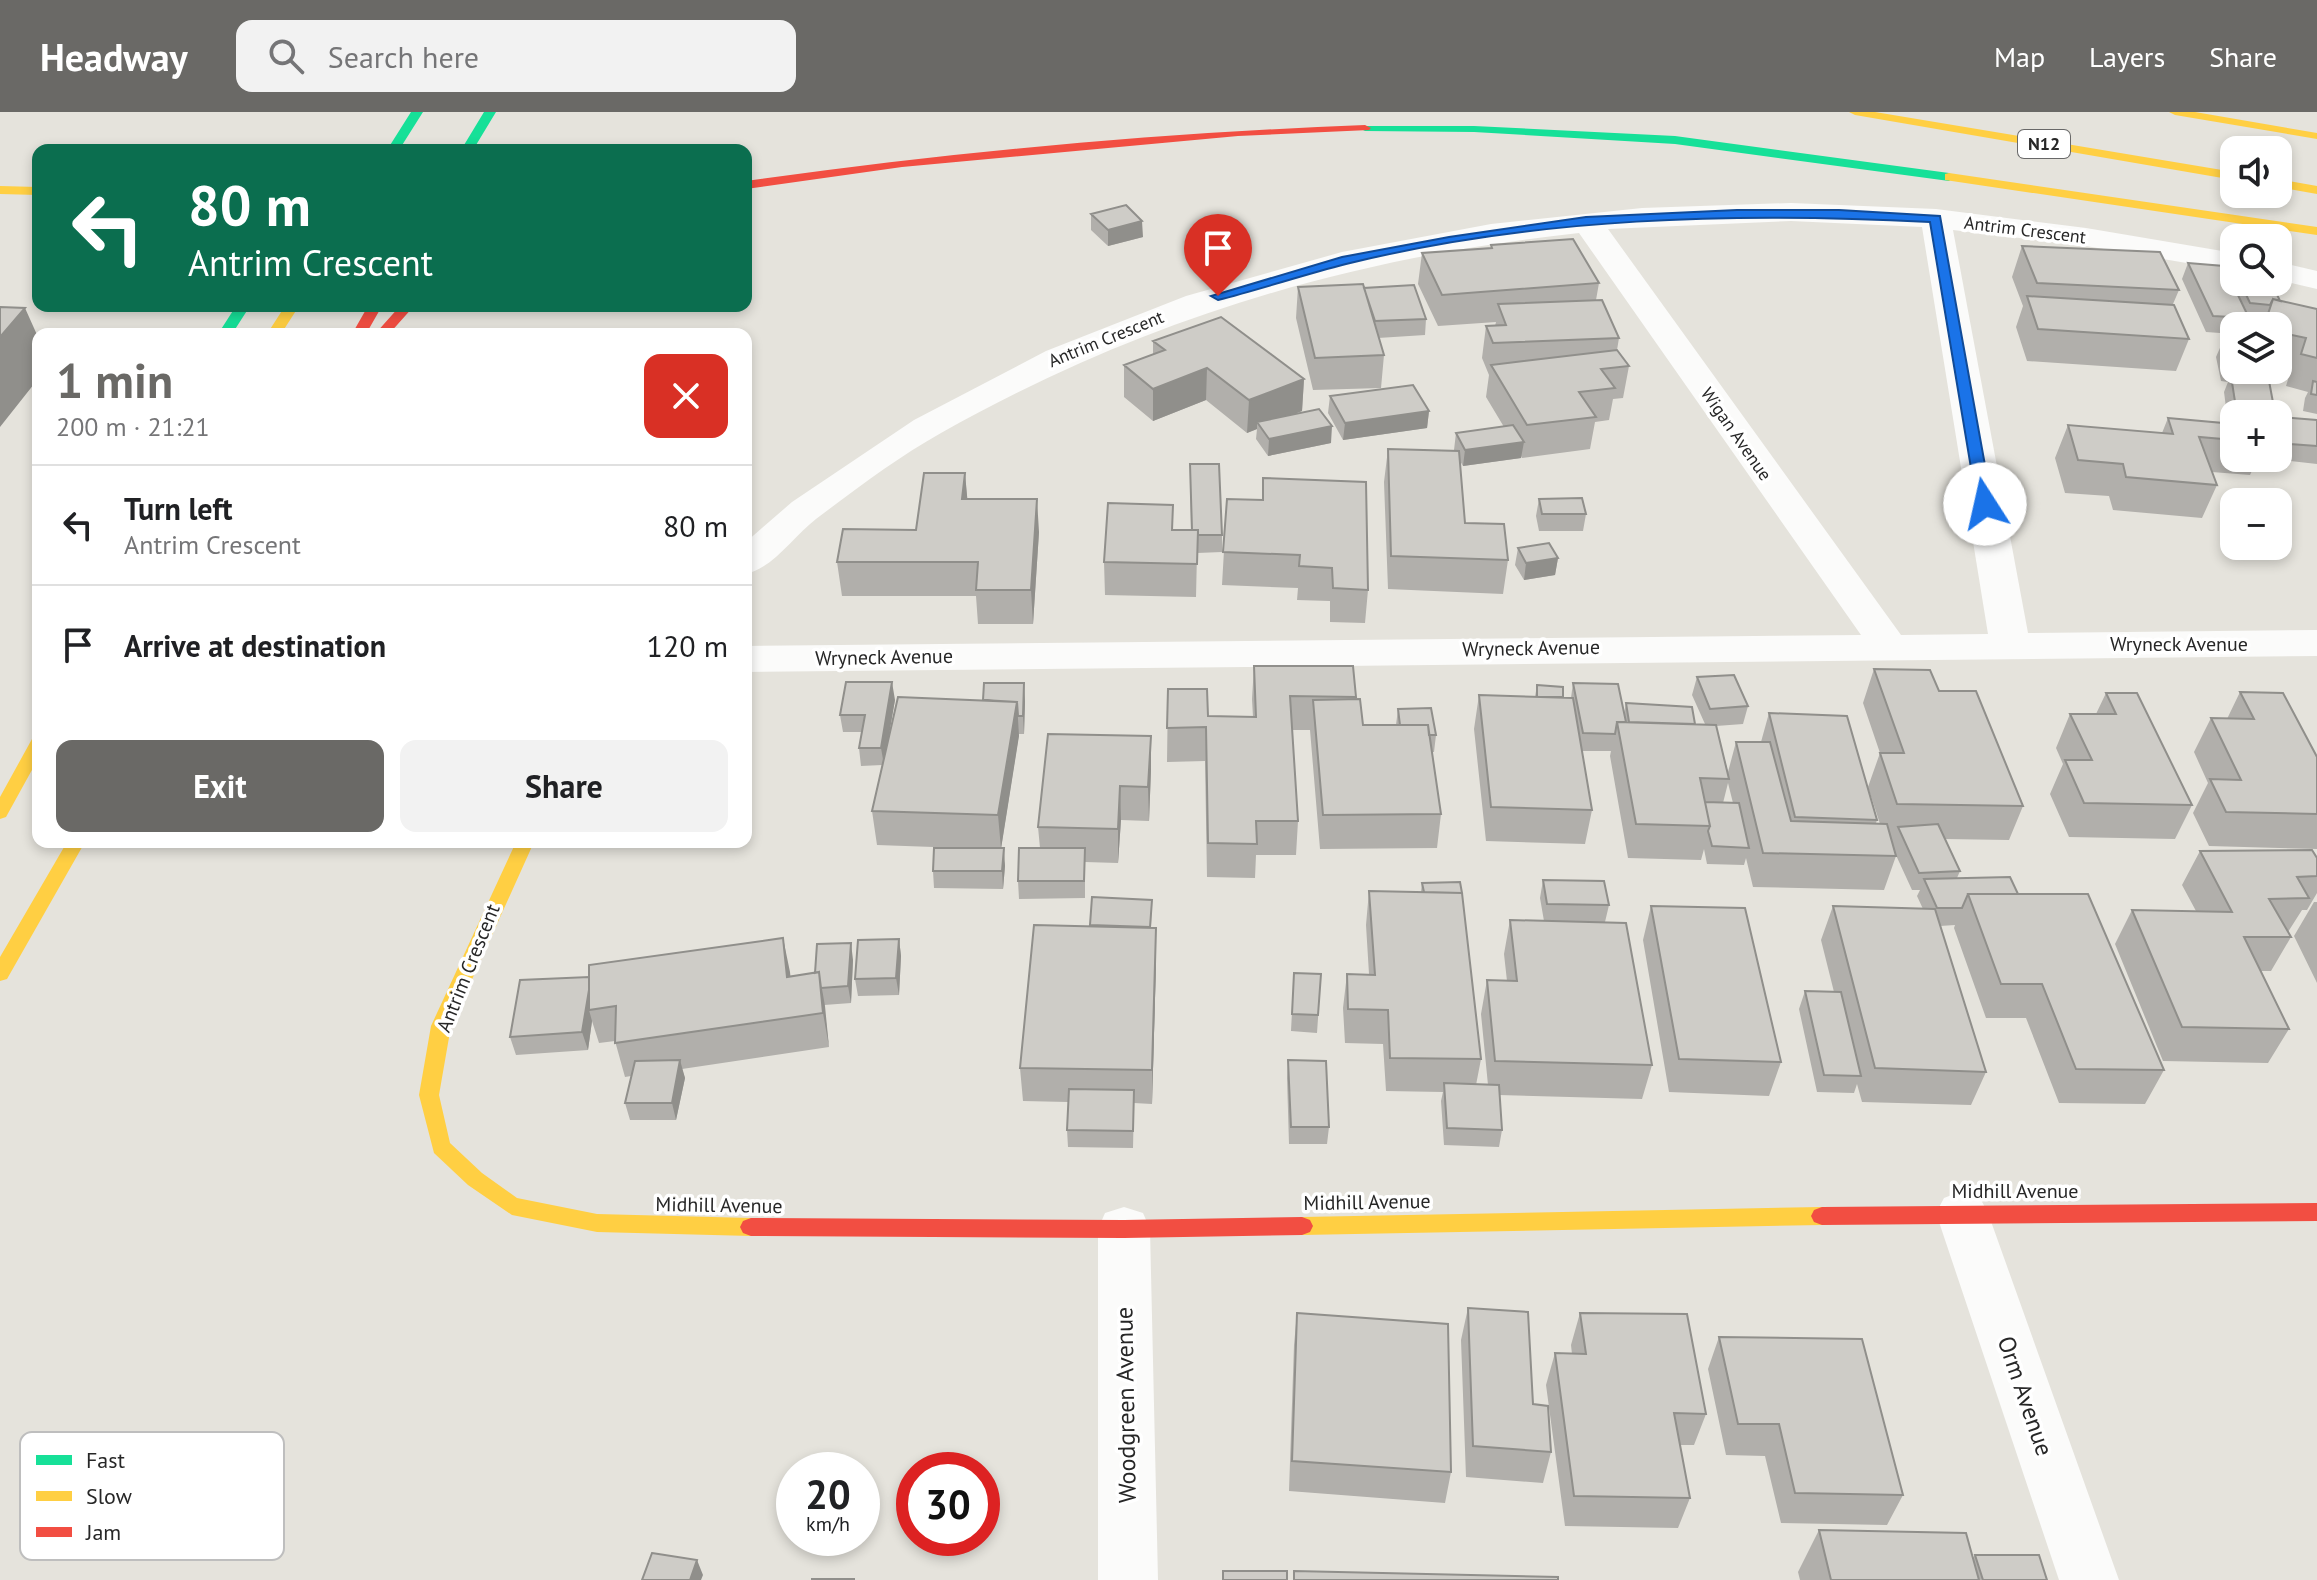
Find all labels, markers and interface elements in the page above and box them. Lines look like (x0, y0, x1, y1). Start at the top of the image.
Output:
search box (236, 20, 796, 92)
text: Headway (40, 32, 188, 81)
icon: search (264, 34, 308, 78)
text: Search here (328, 37, 479, 76)
text: Map (1994, 38, 2045, 75)
text: Layers (2089, 38, 2165, 75)
text: Share (2209, 38, 2277, 75)
road number: N12 (2018, 130, 2070, 158)
map controls (2220, 136, 2292, 560)
button: sound (2220, 136, 2292, 208)
text: 80 m (188, 169, 311, 241)
icon: left (56, 176, 160, 280)
street label: Antrim Crescent (1963, 211, 2087, 248)
pin (1184, 214, 1252, 296)
button: search (2220, 224, 2292, 296)
icon: arrive (1196, 226, 1240, 270)
text: Antrim Crescent (188, 239, 433, 286)
street label: Antrim Crescent (1045, 305, 1167, 372)
button: layers (2220, 312, 2292, 384)
text: 1 min (56, 349, 173, 411)
button: close (644, 354, 728, 438)
street label: Wigan Avenue (1696, 383, 1777, 485)
button: + (2220, 400, 2292, 472)
text: 200 m · 21:21 (56, 410, 210, 443)
position arrow (1943, 462, 2027, 546)
button: − (2220, 488, 2292, 560)
text: Turn left (124, 489, 232, 528)
icon: left (56, 503, 100, 547)
text: 80 m (663, 506, 728, 545)
text: Antrim Crescent (124, 528, 301, 561)
icon: arrive (56, 623, 100, 667)
text: Arrive at destination (124, 626, 386, 665)
text: 120 m (647, 626, 728, 665)
street label: Wryneck Avenue (2110, 631, 2248, 657)
street label: Wryneck Avenue (1462, 634, 1600, 662)
street label: Wryneck Avenue (815, 643, 953, 671)
button: Exit (56, 740, 384, 832)
button: Share (400, 740, 728, 832)
street label: Antrim Crescent (430, 900, 506, 1036)
street label: Midhill Avenue (1951, 1178, 2079, 1204)
street label: Midhill Avenue (1303, 1188, 1431, 1216)
street label: Midhill Avenue (655, 1191, 783, 1219)
street label: Woodgreen Avenue (1108, 1307, 1143, 1503)
street label: Orm Avenue (1991, 1332, 2060, 1460)
legend (20, 1432, 284, 1560)
text: Fast (86, 1446, 126, 1474)
speed limit sign: 30 (896, 1452, 1000, 1556)
text: 20 (805, 1468, 851, 1520)
text: Slow (86, 1482, 132, 1510)
text: km/h (806, 1511, 850, 1537)
text: Jam (85, 1518, 121, 1546)

